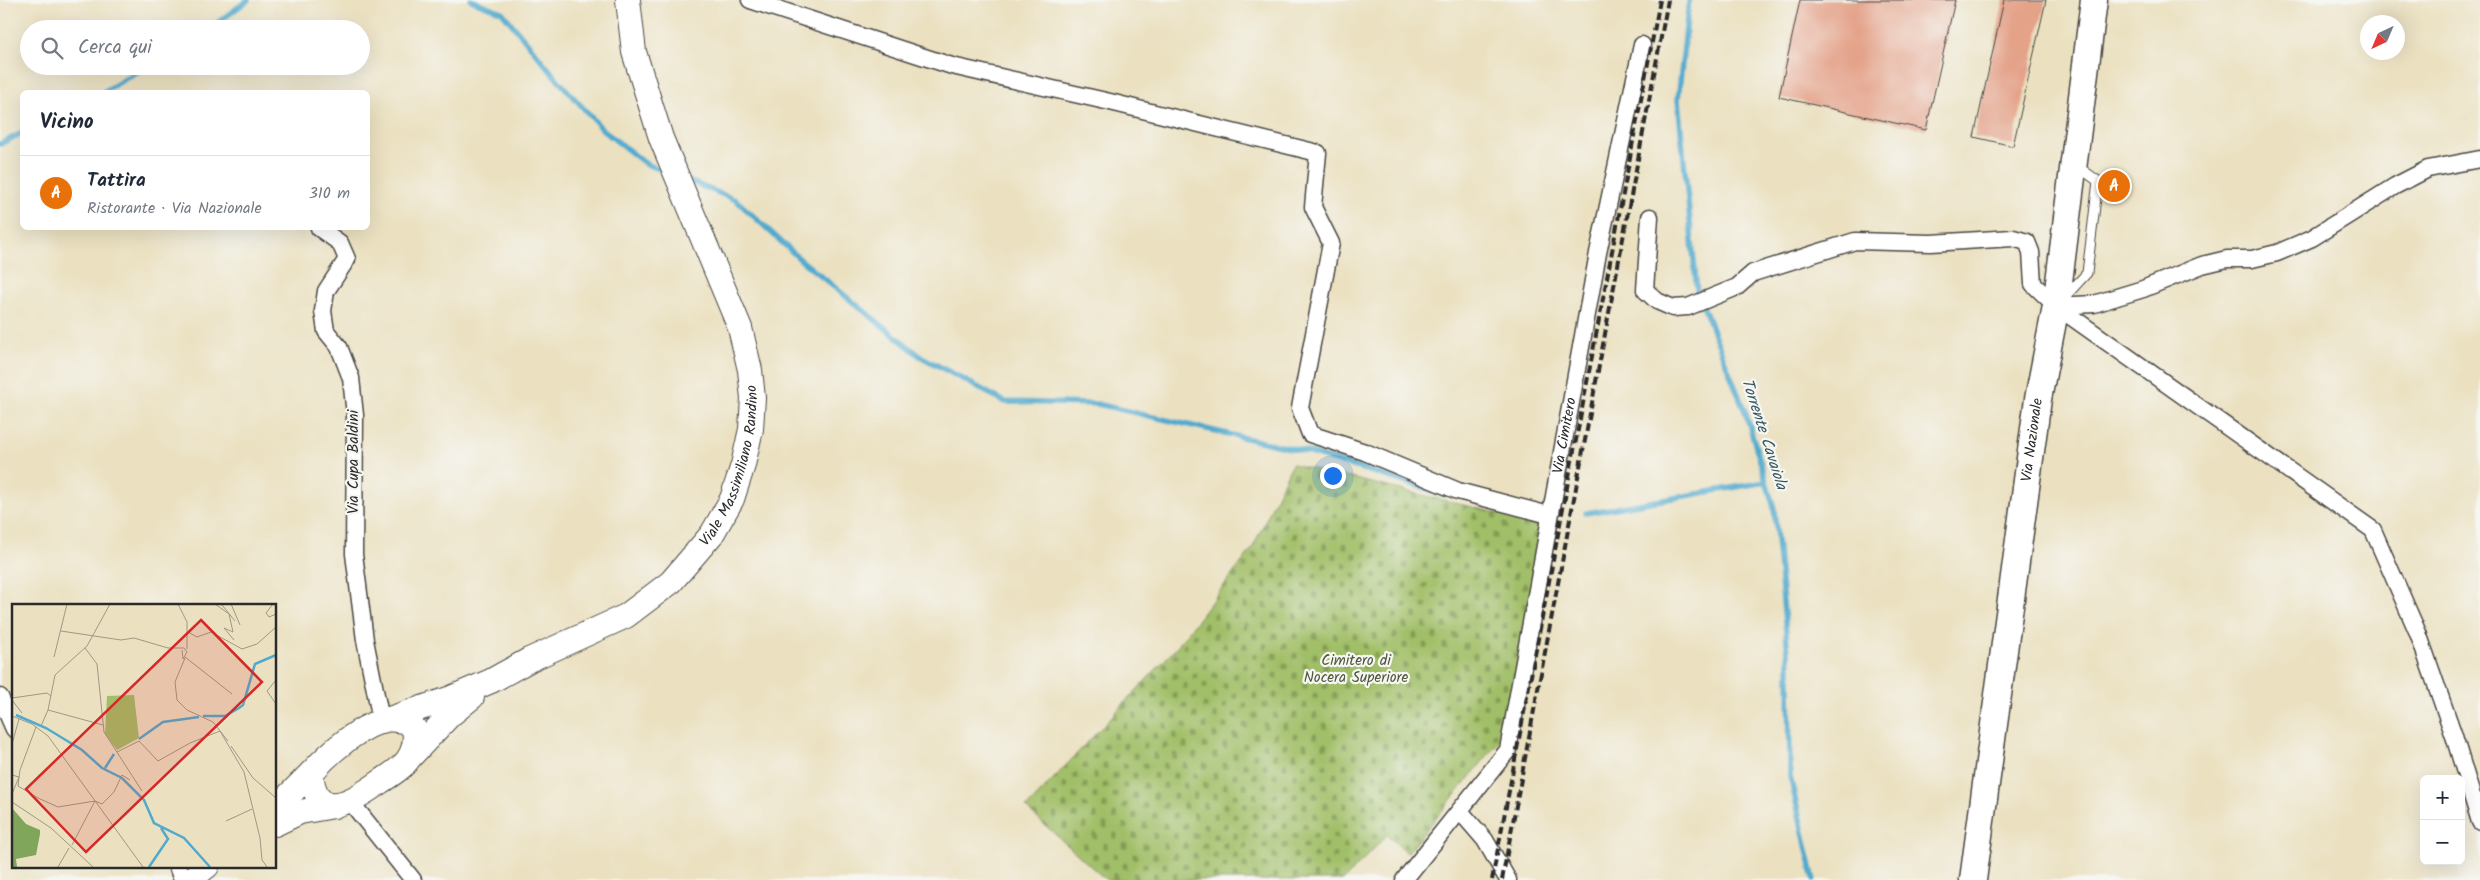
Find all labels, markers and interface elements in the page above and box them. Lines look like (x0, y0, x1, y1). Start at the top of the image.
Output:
north arrow (2360, 15, 2405, 60)
search box (20, 20, 370, 75)
text: Cerca qui (78, 33, 152, 63)
icon: search (38, 34, 66, 62)
text: Vicino (40, 106, 94, 139)
text: Tattira (87, 166, 146, 196)
pin: A (2098, 167, 2130, 205)
text: A (51, 181, 61, 206)
text: 310 m (309, 181, 350, 206)
text: Ristorante · Via Nazionale (87, 196, 262, 221)
water label: Torrente Cavaiola (1734, 375, 1794, 494)
street label: Viale Massimiliano Randino (694, 384, 765, 552)
street label: Via Cimitero (1546, 395, 1584, 476)
street label: Via Nazionale (2015, 396, 2050, 483)
street label: Via Cupa Baldini (342, 409, 366, 514)
your location (1320, 463, 1346, 489)
inset map (12, 604, 276, 868)
park label: Cimitero di Nocera Superiore (1304, 649, 1409, 690)
map controls (2420, 775, 2465, 865)
button: + (2420, 775, 2465, 820)
button: − (2420, 820, 2465, 865)

